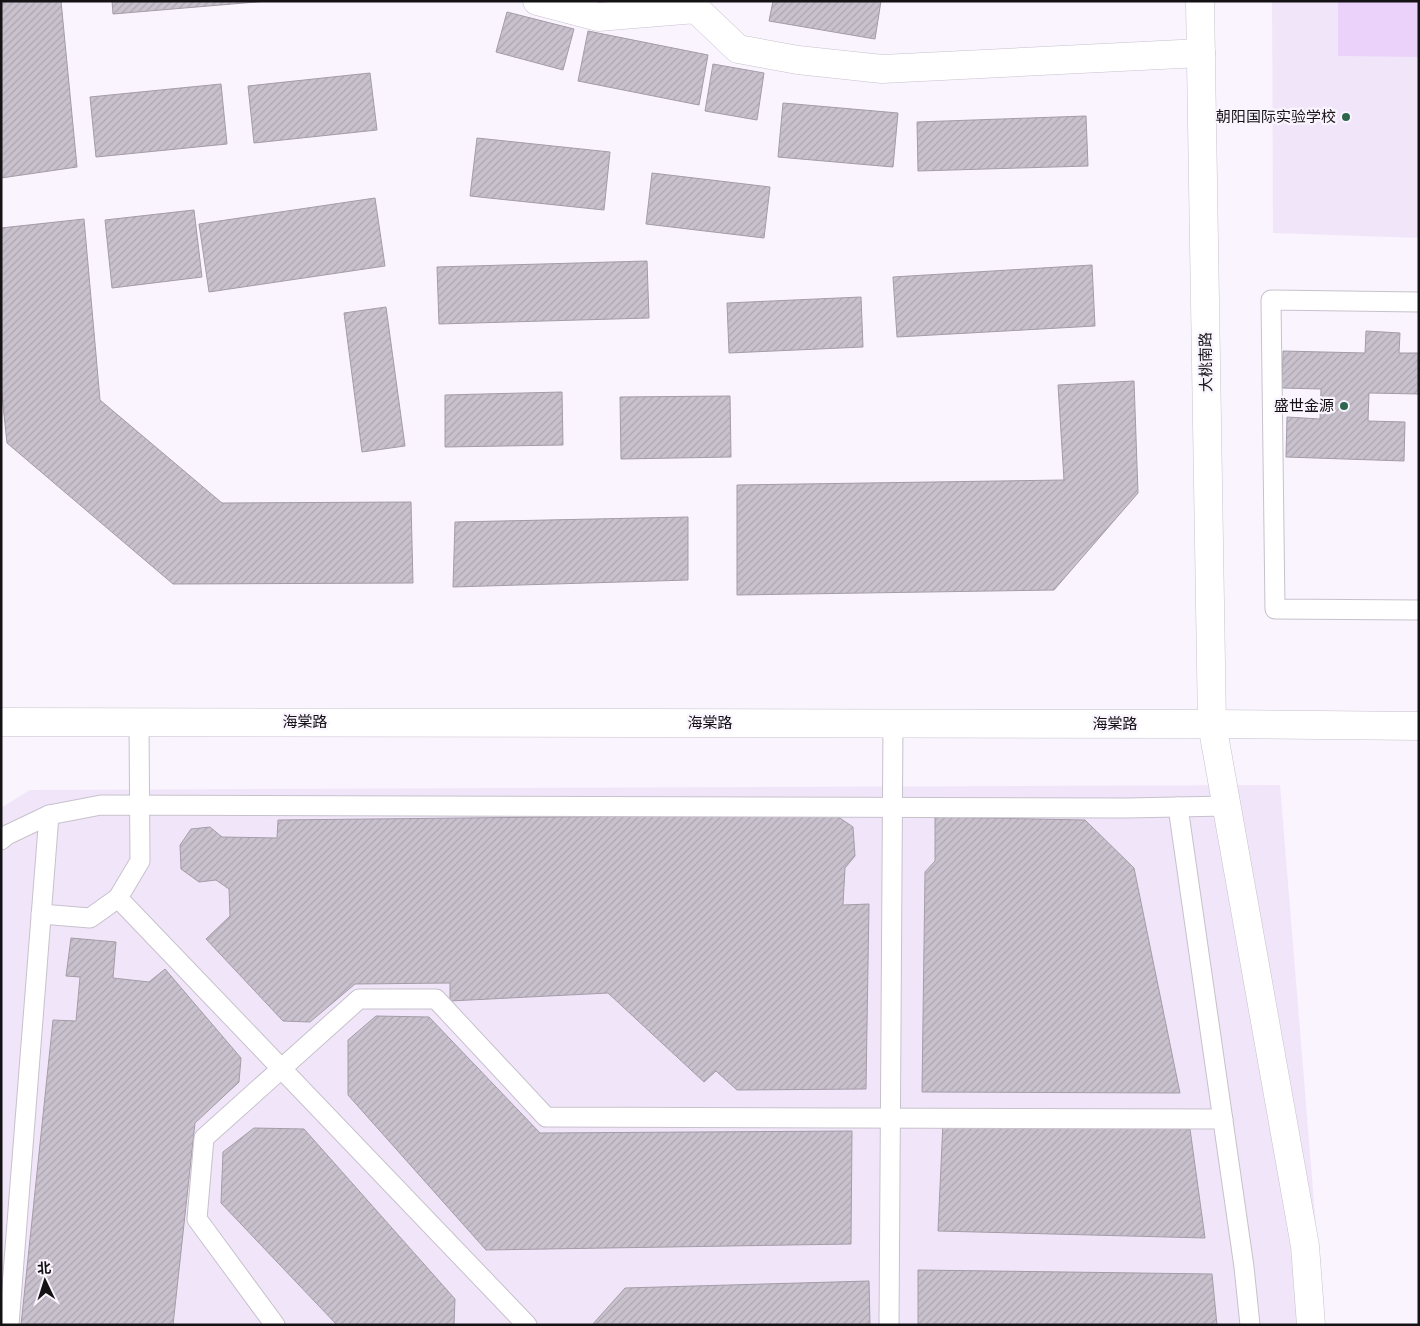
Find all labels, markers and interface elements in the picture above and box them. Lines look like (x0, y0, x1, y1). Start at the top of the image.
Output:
place label: 朝阳国际实验学校 (1216, 108, 1336, 125)
marker: 朝阳国际实验学校 (1340, 111, 1352, 123)
street label: 大桃南路 (1196, 332, 1215, 392)
place label: 盛世金源 (1274, 397, 1334, 414)
marker: 盛世金源 (1338, 400, 1350, 412)
street label: 海棠路 (282, 713, 328, 730)
street label: 海棠路 (687, 714, 733, 731)
street label: 海棠路 (1092, 715, 1138, 732)
north arrow (20, 1256, 70, 1306)
text: 北 (37, 1260, 52, 1277)

